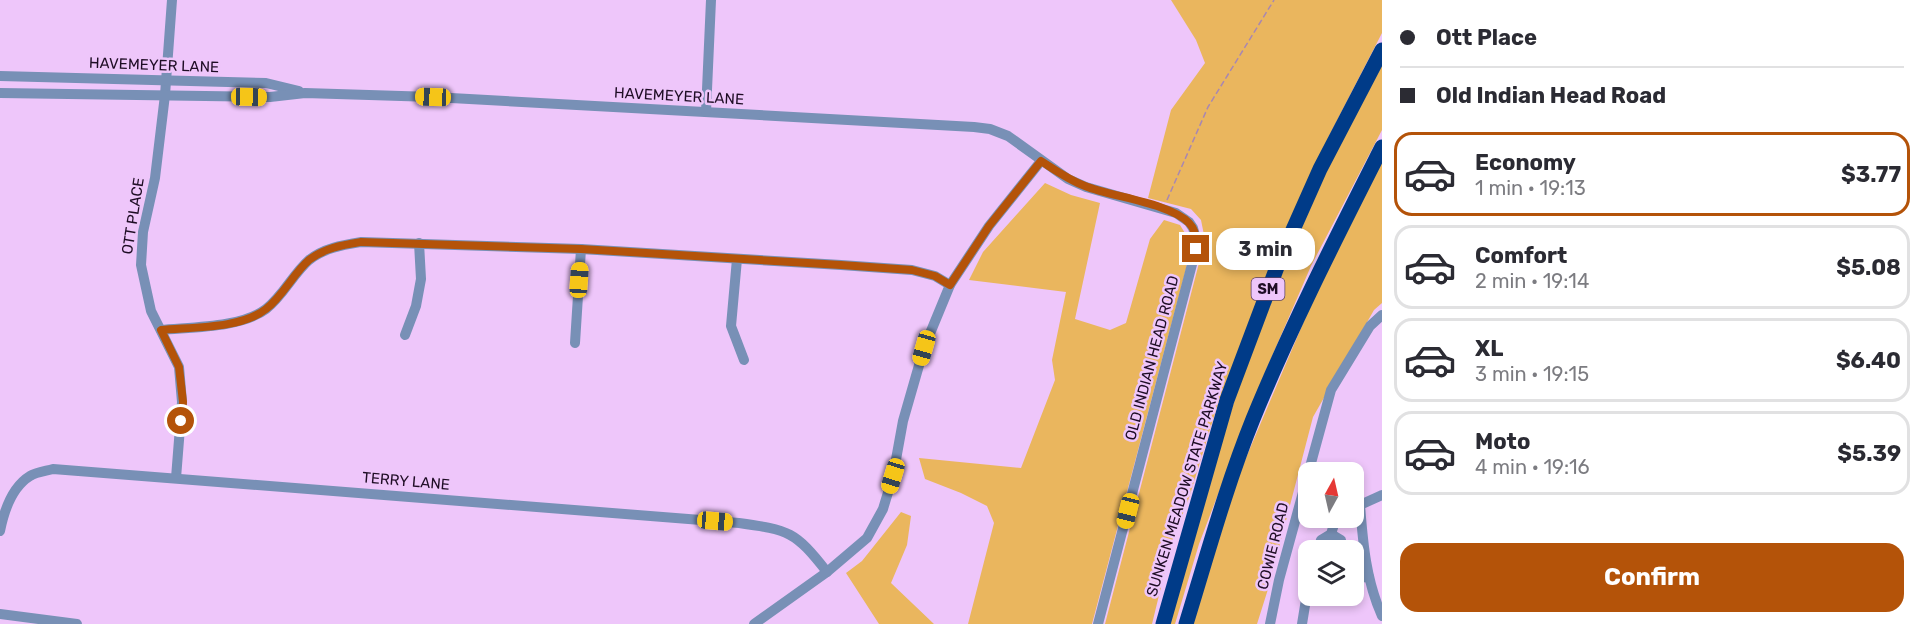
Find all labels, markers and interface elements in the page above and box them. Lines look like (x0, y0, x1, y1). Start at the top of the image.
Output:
text: Ott Place (1436, 24, 1537, 51)
street label: HAVEMEYER LANE (89, 54, 219, 76)
text: Old Indian Head Road (1436, 82, 1666, 109)
street label: HAVEMEYER LANE (613, 84, 745, 108)
car (415, 87, 451, 107)
car (231, 88, 267, 106)
icon: car (1403, 147, 1457, 201)
text: Economy (1475, 149, 1576, 176)
text: $3.77 (1841, 161, 1901, 188)
street label: OTT PLACE (118, 176, 148, 256)
text: 1 min · 19:13 (1475, 176, 1586, 200)
callout: 3 min (1217, 228, 1316, 270)
route end (1182, 235, 1209, 262)
text: 3 min (1238, 237, 1293, 261)
icon: car (1403, 240, 1457, 294)
text: Comfort (1475, 242, 1567, 269)
text: $5.08 (1836, 254, 1901, 281)
car (569, 261, 589, 299)
text: 2 min · 19:14 (1475, 269, 1589, 293)
street label: OLD INDIAN HEAD ROAD (1121, 274, 1183, 442)
road number: SM (1252, 278, 1284, 300)
car (910, 328, 938, 368)
icon: car (1403, 333, 1457, 387)
text: XL (1475, 335, 1503, 362)
text: $6.40 (1836, 347, 1901, 374)
street label: SUNKEN MEADOW STATE PARKWAY (1143, 359, 1231, 599)
text: 3 min · 19:15 (1475, 362, 1589, 386)
route start (167, 407, 194, 434)
icon: car (1403, 426, 1457, 480)
text: Moto (1475, 428, 1530, 455)
text: $5.39 (1837, 440, 1901, 467)
text: 4 min · 19:16 (1475, 455, 1590, 479)
car (879, 456, 907, 496)
north arrow (1298, 462, 1364, 528)
map controls (1298, 462, 1364, 606)
street label: TERRY LANE (361, 468, 451, 494)
car (1115, 491, 1141, 531)
street label: COWIE ROAD (1253, 501, 1293, 591)
car (696, 510, 734, 532)
button: layers (1298, 540, 1364, 606)
button: Confirm (1400, 543, 1904, 612)

